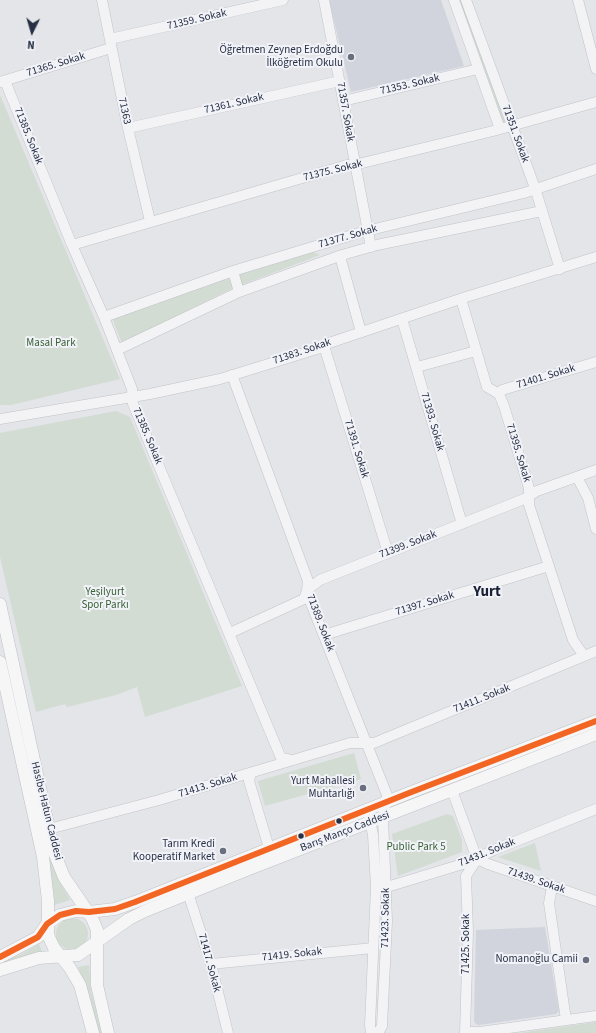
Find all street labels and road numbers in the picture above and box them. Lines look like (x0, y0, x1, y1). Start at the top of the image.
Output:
street label: 71359. Sokak (166, 7, 228, 33)
street label: 71365. Sokak (25, 50, 87, 80)
street label: 71353. Sokak (379, 72, 441, 98)
street label: 71357. Sokak (333, 81, 357, 143)
street label: 71361. Sokak (203, 91, 265, 117)
street label: 71363 (115, 96, 133, 126)
street label: 71351. Sokak (498, 103, 532, 165)
street label: 71385. Sokak (11, 106, 45, 166)
street label: 71375. Sokak (302, 157, 364, 185)
street label: 71377. Sokak (317, 222, 379, 252)
street label: 71383. Sokak (271, 336, 333, 368)
street label: 71401. Sokak (515, 362, 577, 392)
street label: 71393. Sokak (417, 391, 447, 453)
street label: 71385. Sokak (129, 406, 165, 466)
street label: 71391. Sokak (341, 418, 371, 480)
street label: 71395. Sokak (503, 422, 533, 484)
street label: 71399. Sokak (377, 528, 439, 562)
street label: 71397. Sokak (394, 589, 456, 619)
street label: 71389. Sokak (303, 592, 337, 654)
street label: 71411. Sokak (452, 682, 512, 716)
street label: Hasibe Hatun Caddesi (27, 760, 65, 862)
street label: 71413. Sokak (177, 771, 239, 801)
street label: Barış Manço Caddesi (298, 809, 392, 855)
street label: 71431. Sokak (457, 836, 517, 870)
street label: 71439. Sokak (505, 865, 567, 897)
street label: 71423. Sokak (379, 888, 393, 948)
street label: 71425. Sokak (460, 914, 474, 974)
street label: 71417. Sokak (195, 932, 223, 994)
street label: 71419. Sokak (261, 945, 323, 965)

